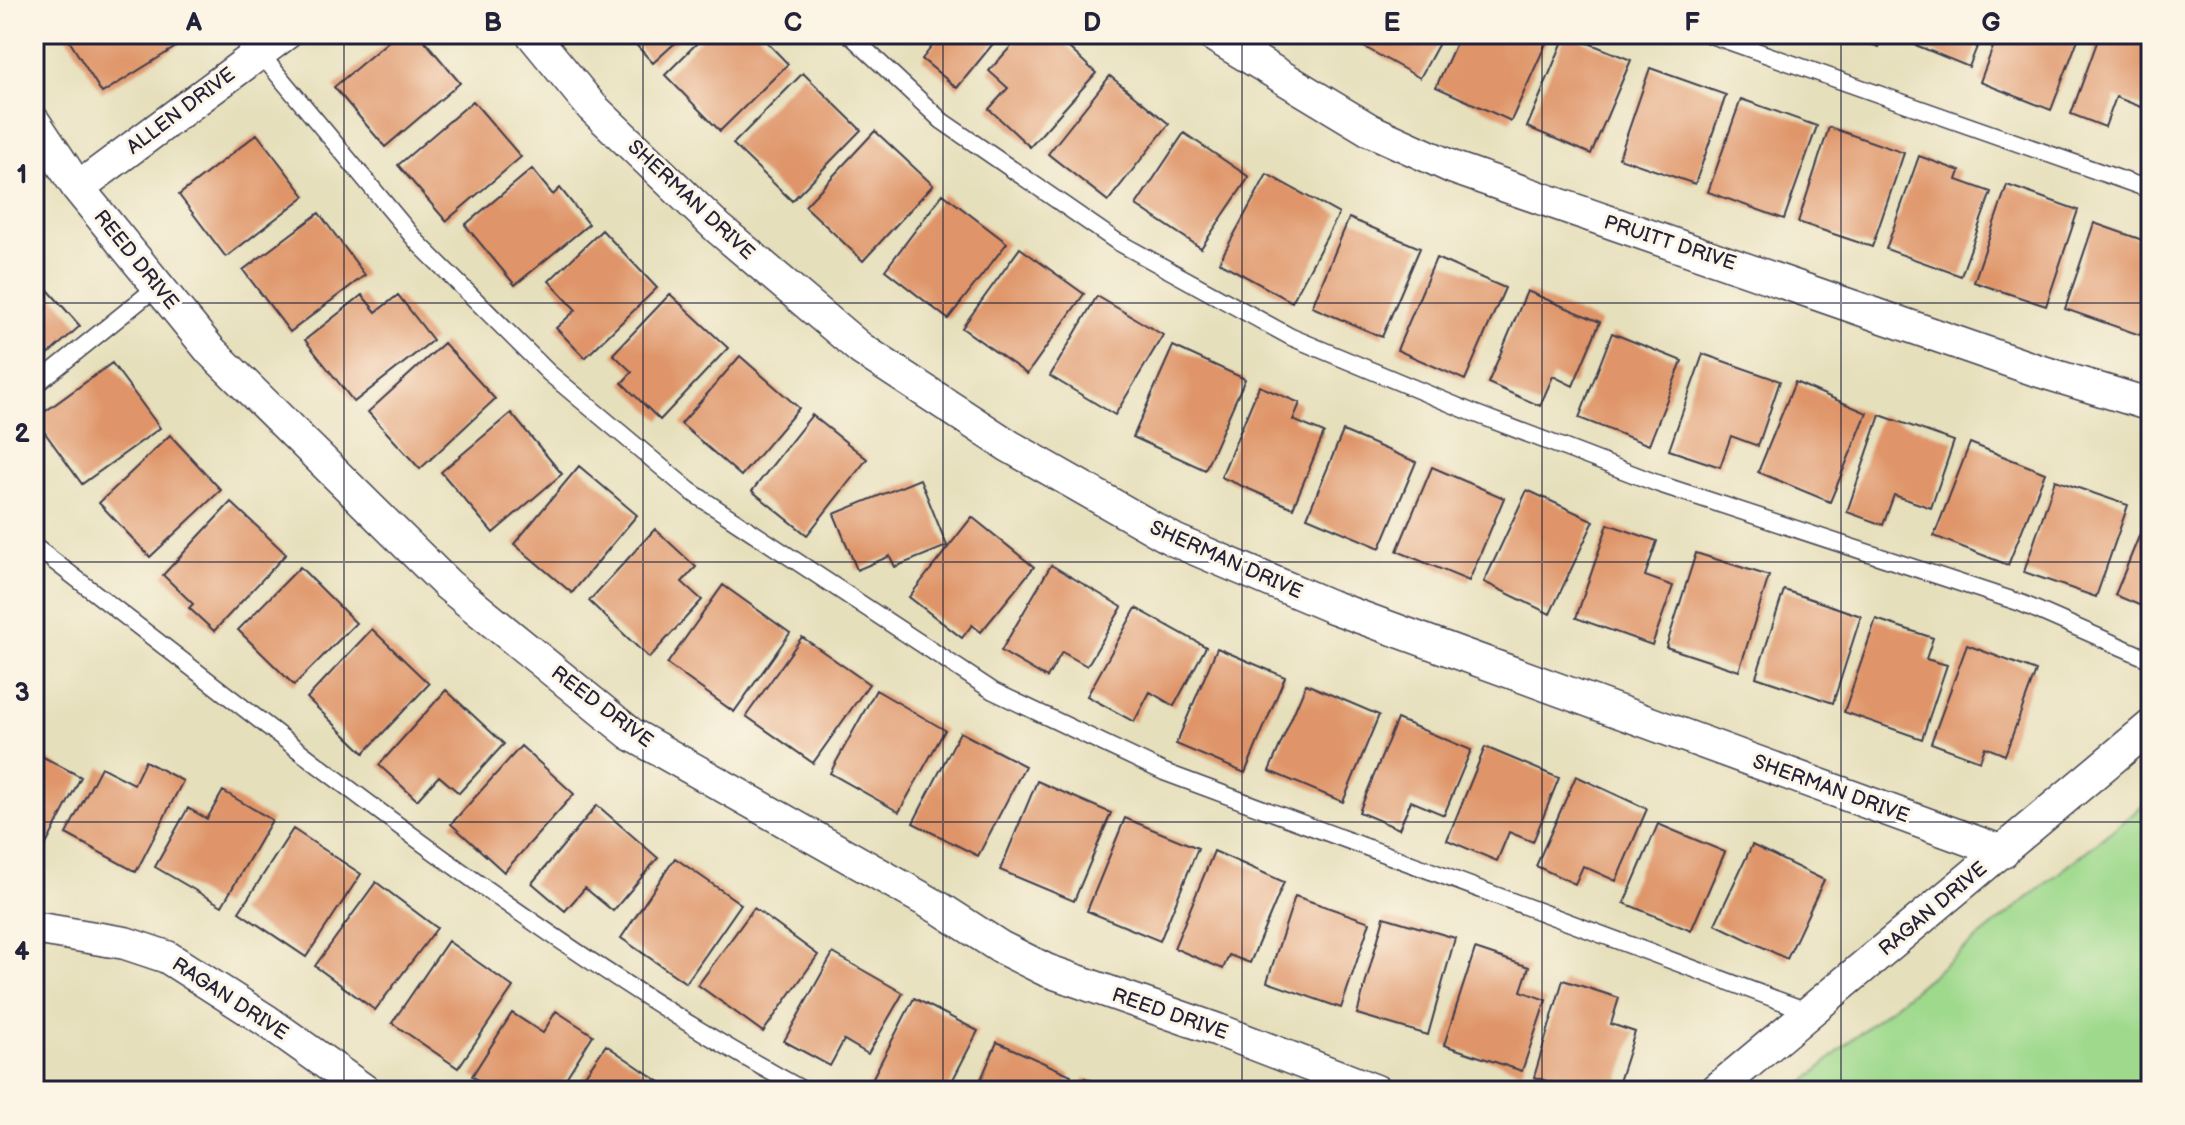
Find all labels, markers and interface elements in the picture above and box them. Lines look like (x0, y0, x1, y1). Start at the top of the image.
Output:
text: A (185, 8, 202, 39)
text: B (484, 8, 502, 39)
text: C (784, 8, 802, 39)
text: D (1083, 8, 1101, 39)
text: E (1384, 8, 1401, 39)
text: F (1684, 8, 1700, 39)
text: G (1981, 8, 2001, 39)
street label: ALLEN DRIVE (122, 62, 240, 160)
street label: SHERMAN DRIVE (623, 135, 759, 265)
text: 1 (17, 160, 27, 191)
street label: REED DRIVE (89, 205, 183, 315)
street label: PRUITT DRIVE (1601, 210, 1739, 276)
text: 2 (14, 419, 30, 450)
street label: SHERMAN DRIVE (1146, 516, 1306, 604)
street label: REED DRIVE (546, 661, 658, 753)
text: 3 (14, 678, 30, 709)
street label: SHERMAN DRIVE (1750, 750, 1912, 828)
street label: RAGAN DRIVE (1874, 857, 1992, 961)
text: 4 (14, 937, 30, 968)
street label: RAGAN DRIVE (167, 953, 293, 1045)
street label: REED DRIVE (1109, 983, 1231, 1045)

